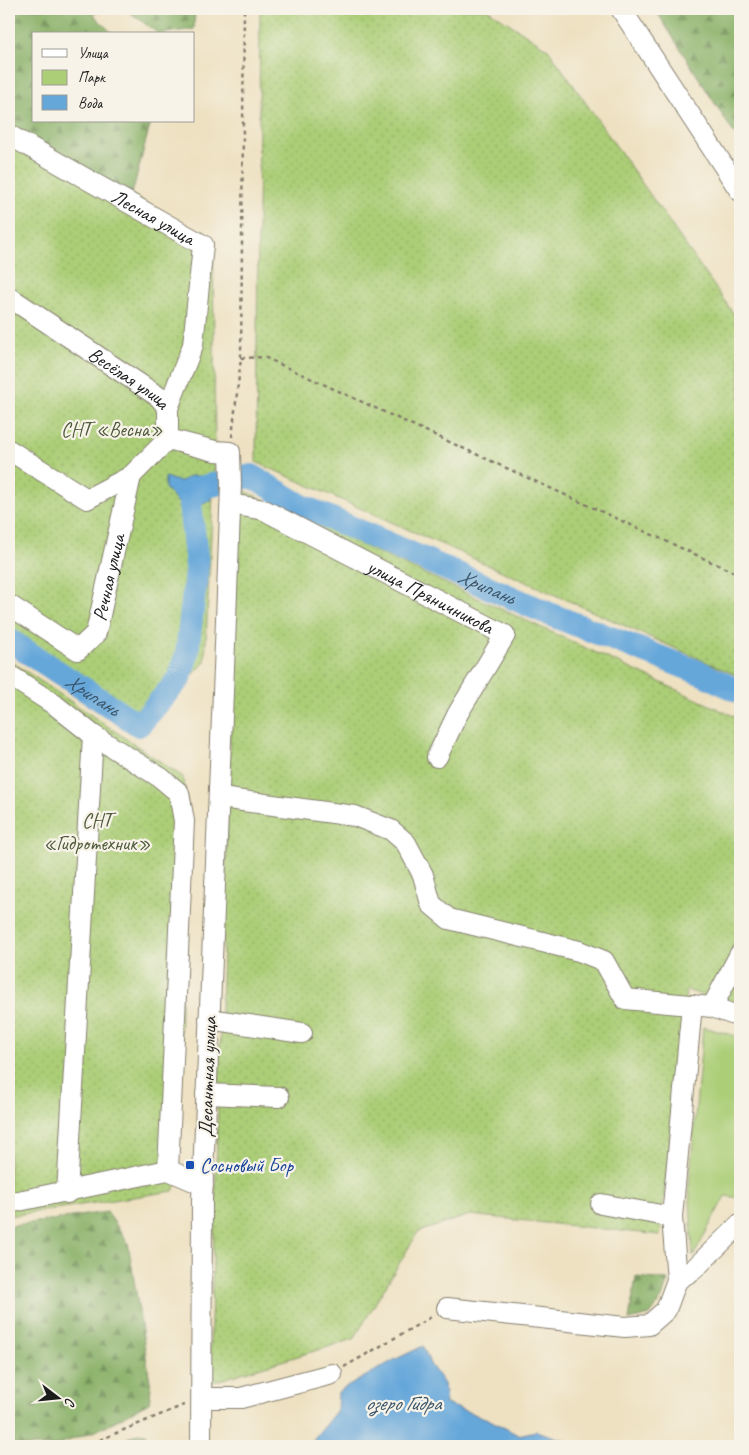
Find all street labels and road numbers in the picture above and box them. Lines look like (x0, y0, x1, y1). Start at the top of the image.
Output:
street label: Лесная улица (107, 184, 201, 252)
street label: Весёлая улица (84, 342, 177, 416)
street label: Речная улица (87, 530, 131, 623)
street label: улица Пряничникова (362, 553, 499, 641)
street label: Десантная улица (193, 1015, 222, 1138)

